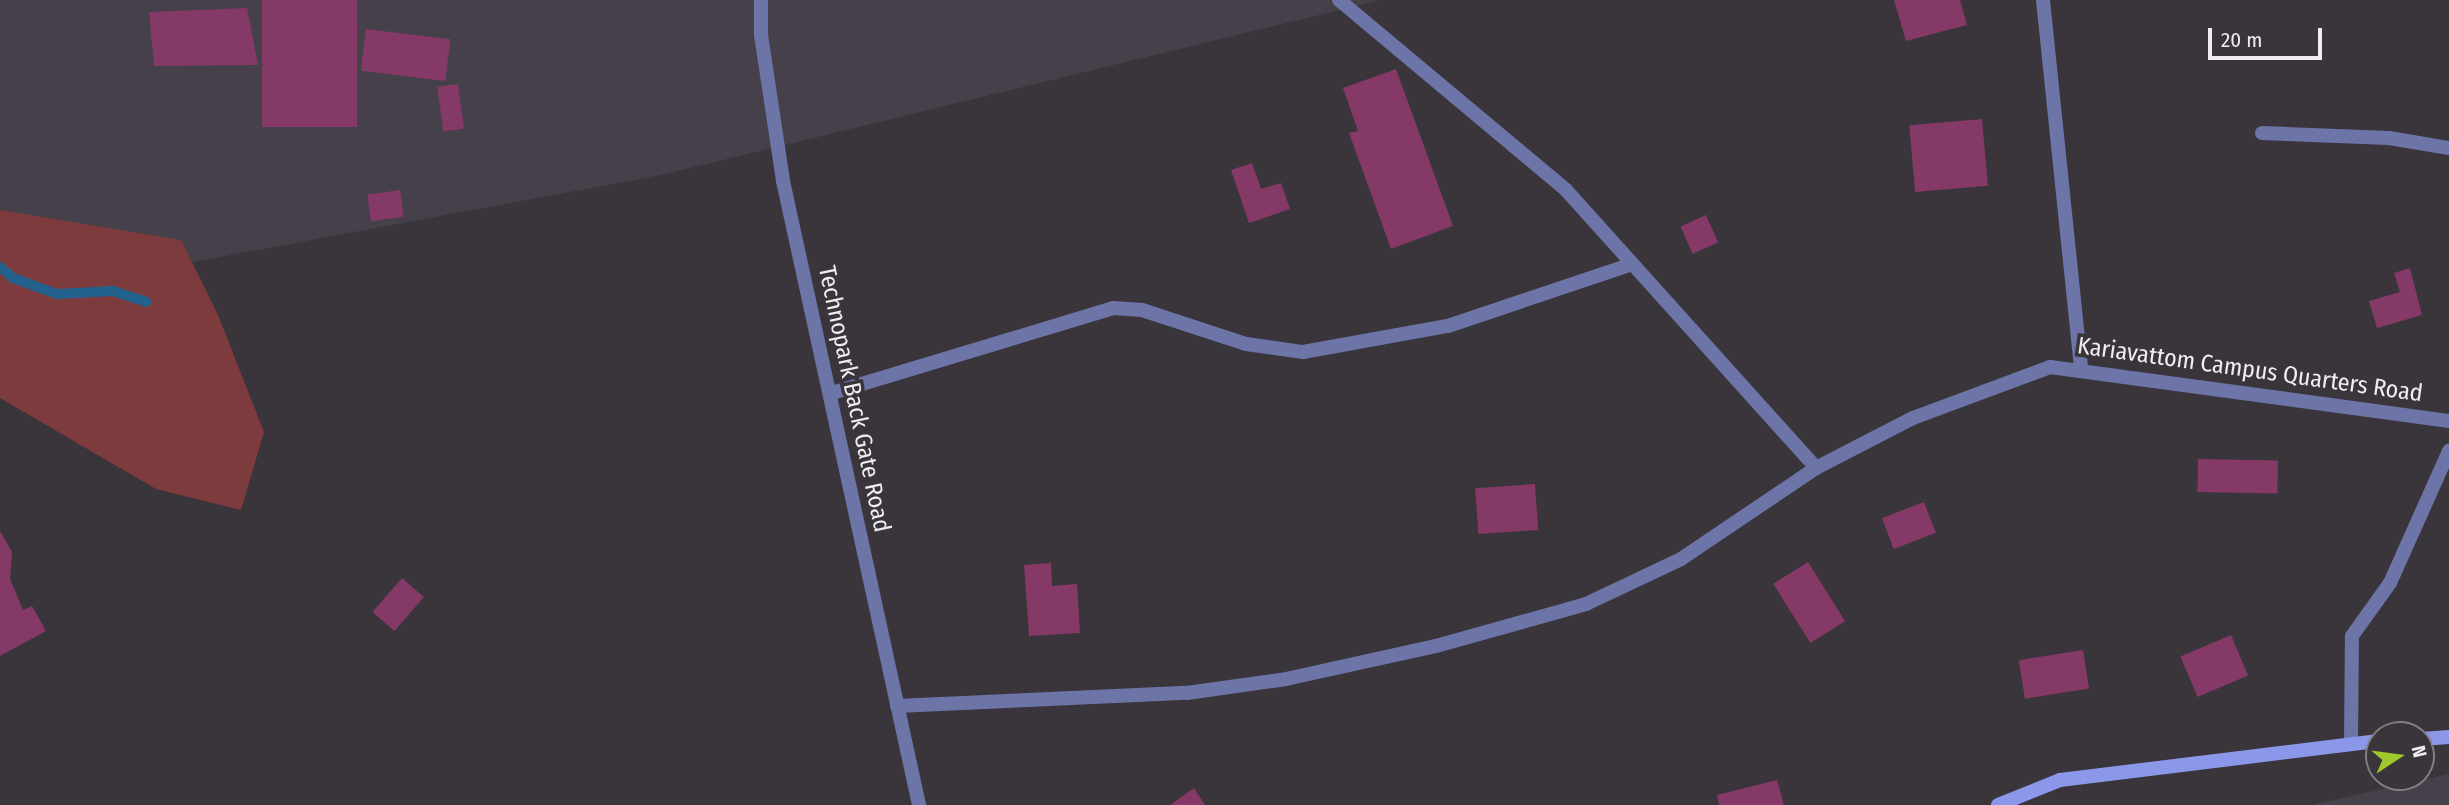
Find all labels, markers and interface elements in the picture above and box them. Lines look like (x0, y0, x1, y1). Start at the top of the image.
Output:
scale bar (2211, 14, 2325, 58)
text: 20 m (2221, 27, 2262, 53)
street label: Technopark Back Gate Road (812, 263, 896, 535)
street label: Kariavattom Campus Quarters Road (2075, 331, 2425, 409)
north arrow (2365, 721, 2435, 791)
text: N (2407, 743, 2431, 760)

